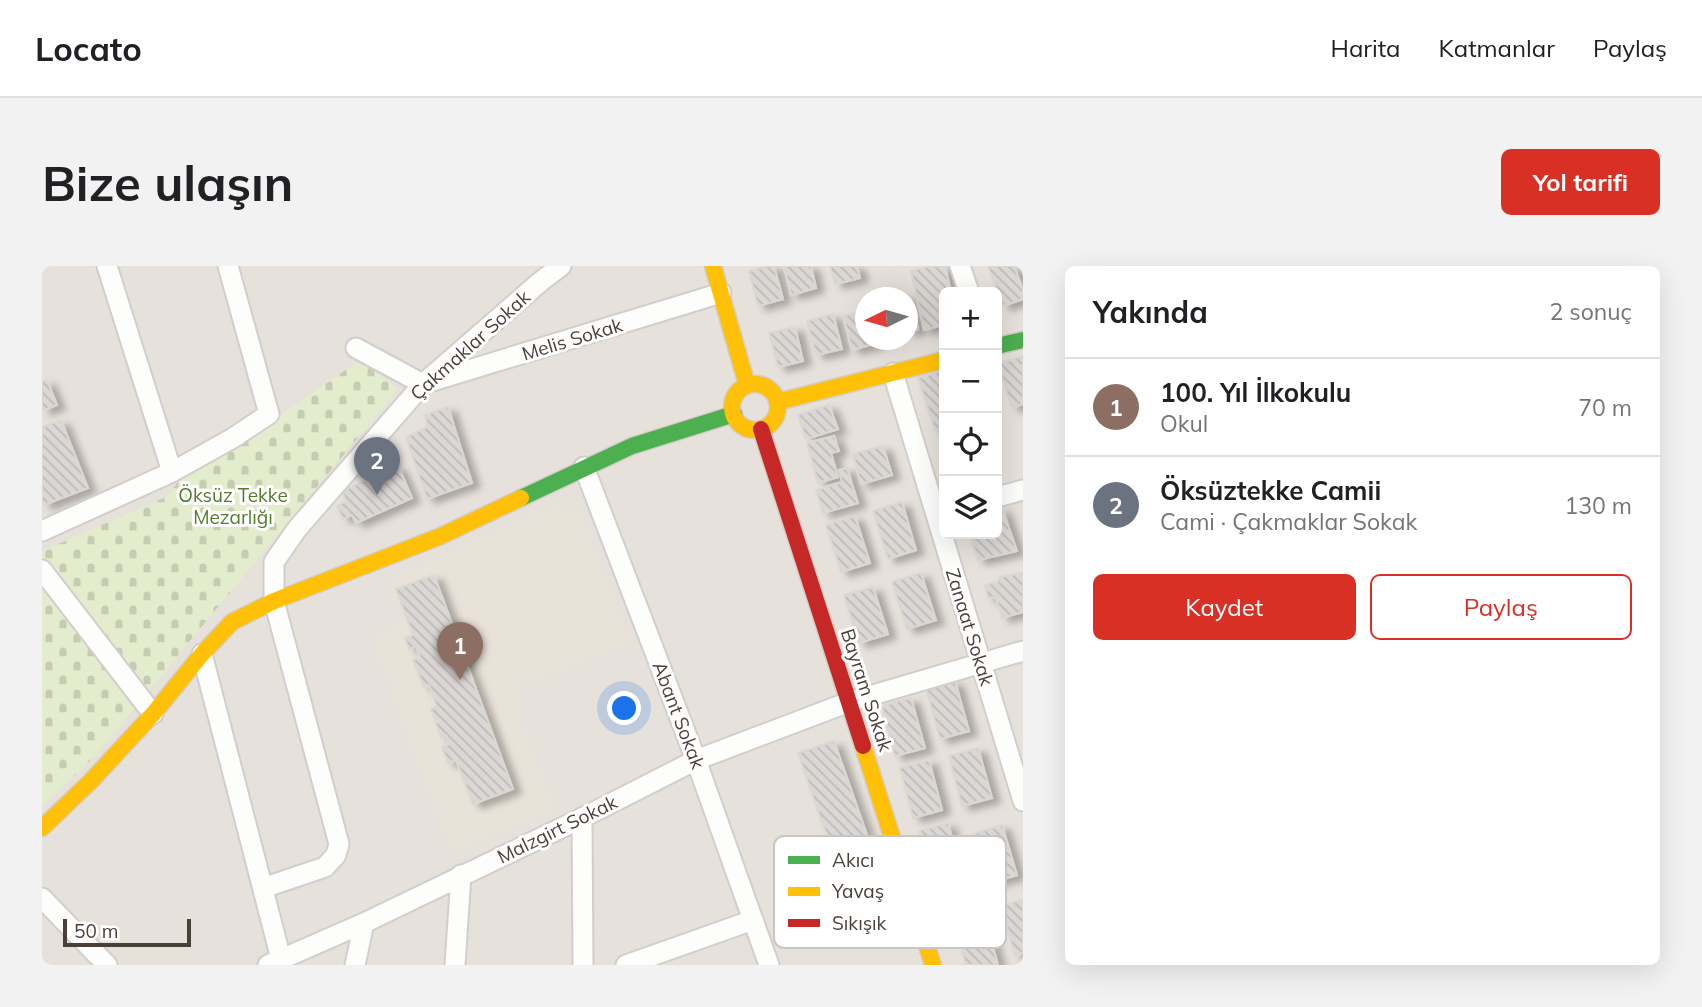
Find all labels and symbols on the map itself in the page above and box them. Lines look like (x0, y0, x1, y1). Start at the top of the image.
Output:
street label: Çakmaklar Sokak (405, 285, 535, 405)
north arrow (855, 287, 918, 350)
street label: Melis Sokak (519, 312, 625, 366)
pin: 2 (354, 437, 400, 495)
park label: Öksüz Tekke Mezarlığı (178, 483, 288, 529)
street label: Zanaat Sokak (941, 565, 999, 689)
pin: 1 (437, 622, 483, 680)
street label: Bayram Sokak (836, 626, 898, 755)
street label: Abant Sokak (648, 658, 711, 772)
your location (607, 691, 641, 725)
street label: Malzgirt Sokak (493, 790, 621, 868)
legend (774, 836, 1006, 948)
text: Akıcı (832, 848, 874, 872)
text: Yavaş (831, 879, 884, 903)
text: Sıkışık (832, 911, 887, 935)
scale bar (63, 916, 191, 948)

